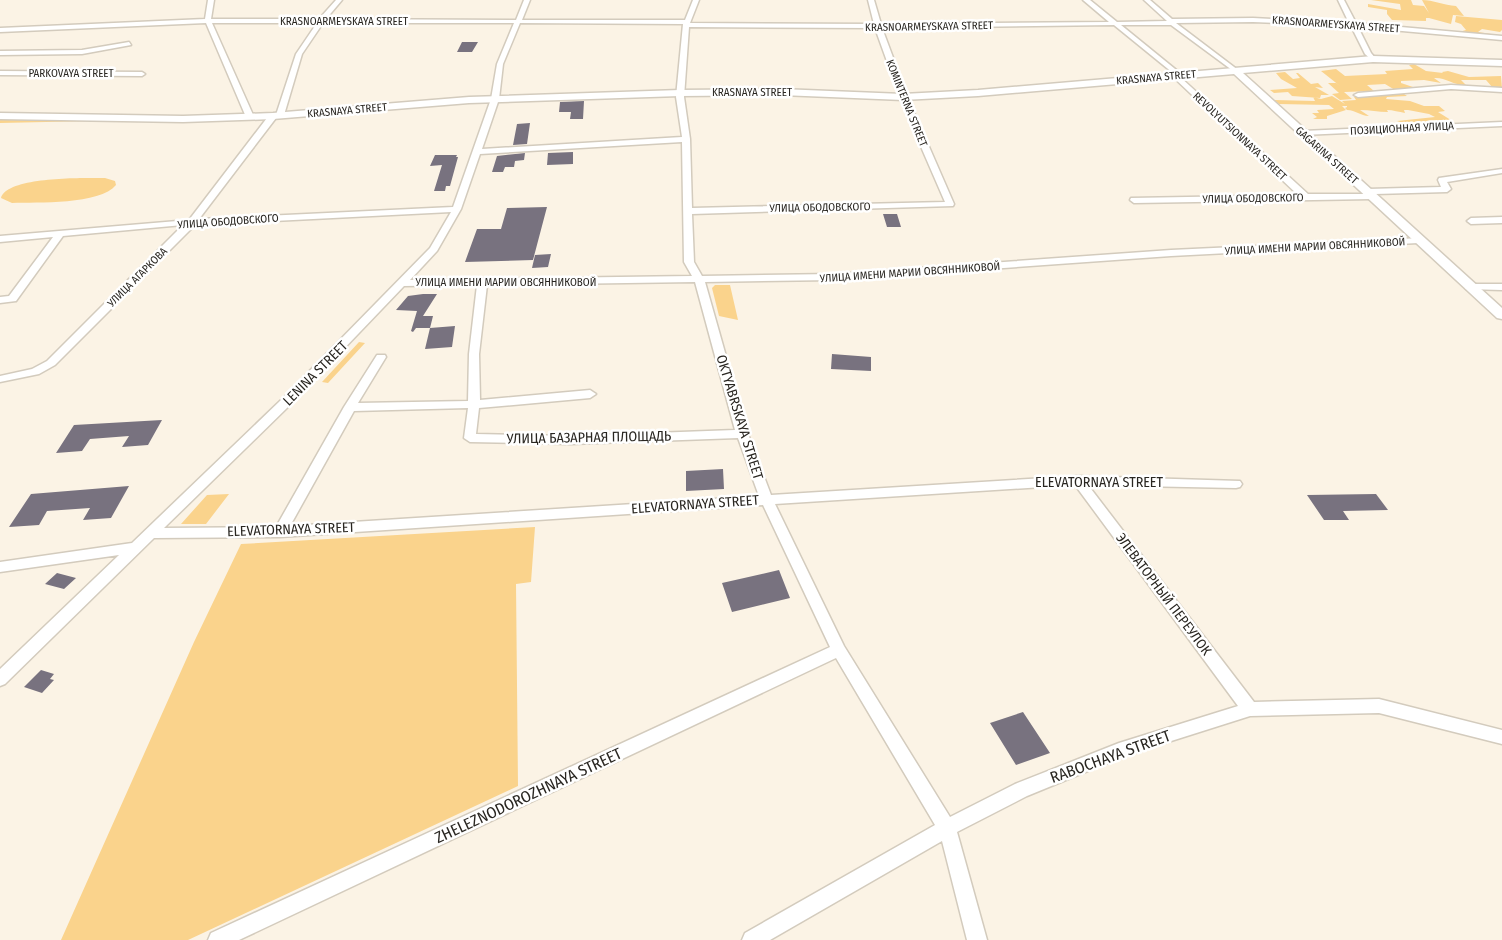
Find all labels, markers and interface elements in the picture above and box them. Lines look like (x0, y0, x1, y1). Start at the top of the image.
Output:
street label: KRASNOARMEYSKAYA STREET (1272, 14, 1401, 36)
street label: KRASNOARMEYSKAYA STREET (280, 15, 409, 28)
street label: KRASNOARMEYSKAYA STREET (865, 19, 994, 34)
street label: KOMINTERNA STREET (883, 58, 930, 150)
street label: PARKOVAYA STREET (28, 67, 114, 80)
street label: KRASNAYA STREET (1116, 67, 1197, 87)
street label: KRASNAYA STREET (712, 86, 793, 99)
street label: REVOLYUTSIONNAYA STREET (1190, 90, 1290, 184)
street label: KRASNAYA STREET (307, 100, 388, 120)
street label: ПОЗИЦИОННАЯ УЛИЦА (1350, 119, 1454, 138)
street label: GAGARINA STREET (1293, 124, 1361, 187)
street label: УЛИЦА ОБОДОВСКОГО (1201, 191, 1304, 206)
street label: УЛИЦА ОБОДОВСКОГО (768, 200, 871, 215)
street label: УЛИЦА ОБОДОВСКОГО (176, 211, 279, 232)
street label: УЛИЦА ИМЕНИ МАРИИ ОВСЯННИКОВОЙ (1223, 235, 1406, 258)
street label: УЛИЦА АГАРКОВА (104, 245, 170, 311)
street label: УЛИЦА ИМЕНИ МАРИИ ОВСЯННИКОВОЙ (818, 260, 1001, 285)
street label: УЛИЦА ИМЕНИ МАРИИ ОВСЯННИКОВОЙ (415, 276, 596, 289)
street label: LENINA STREET (279, 337, 352, 409)
street label: OKTYABRSKAYA STREET (712, 353, 767, 482)
street label: УЛИЦА БАЗАРНАЯ ПЛОЩАДЬ (506, 428, 671, 447)
street label: ELEVATORNAYA STREET (1035, 474, 1163, 491)
street label: ELEVATORNAYA STREET (631, 492, 760, 517)
street label: ELEVATORNAYA STREET (227, 519, 356, 540)
street label: ЭЛЕВАТОРНЫЙ ПЕРЕУЛОК (1112, 530, 1215, 659)
street label: RABOCHAYA STREET (1047, 726, 1174, 787)
street label: ZHELEZNODOROZHNAYA STREET (432, 743, 625, 847)

